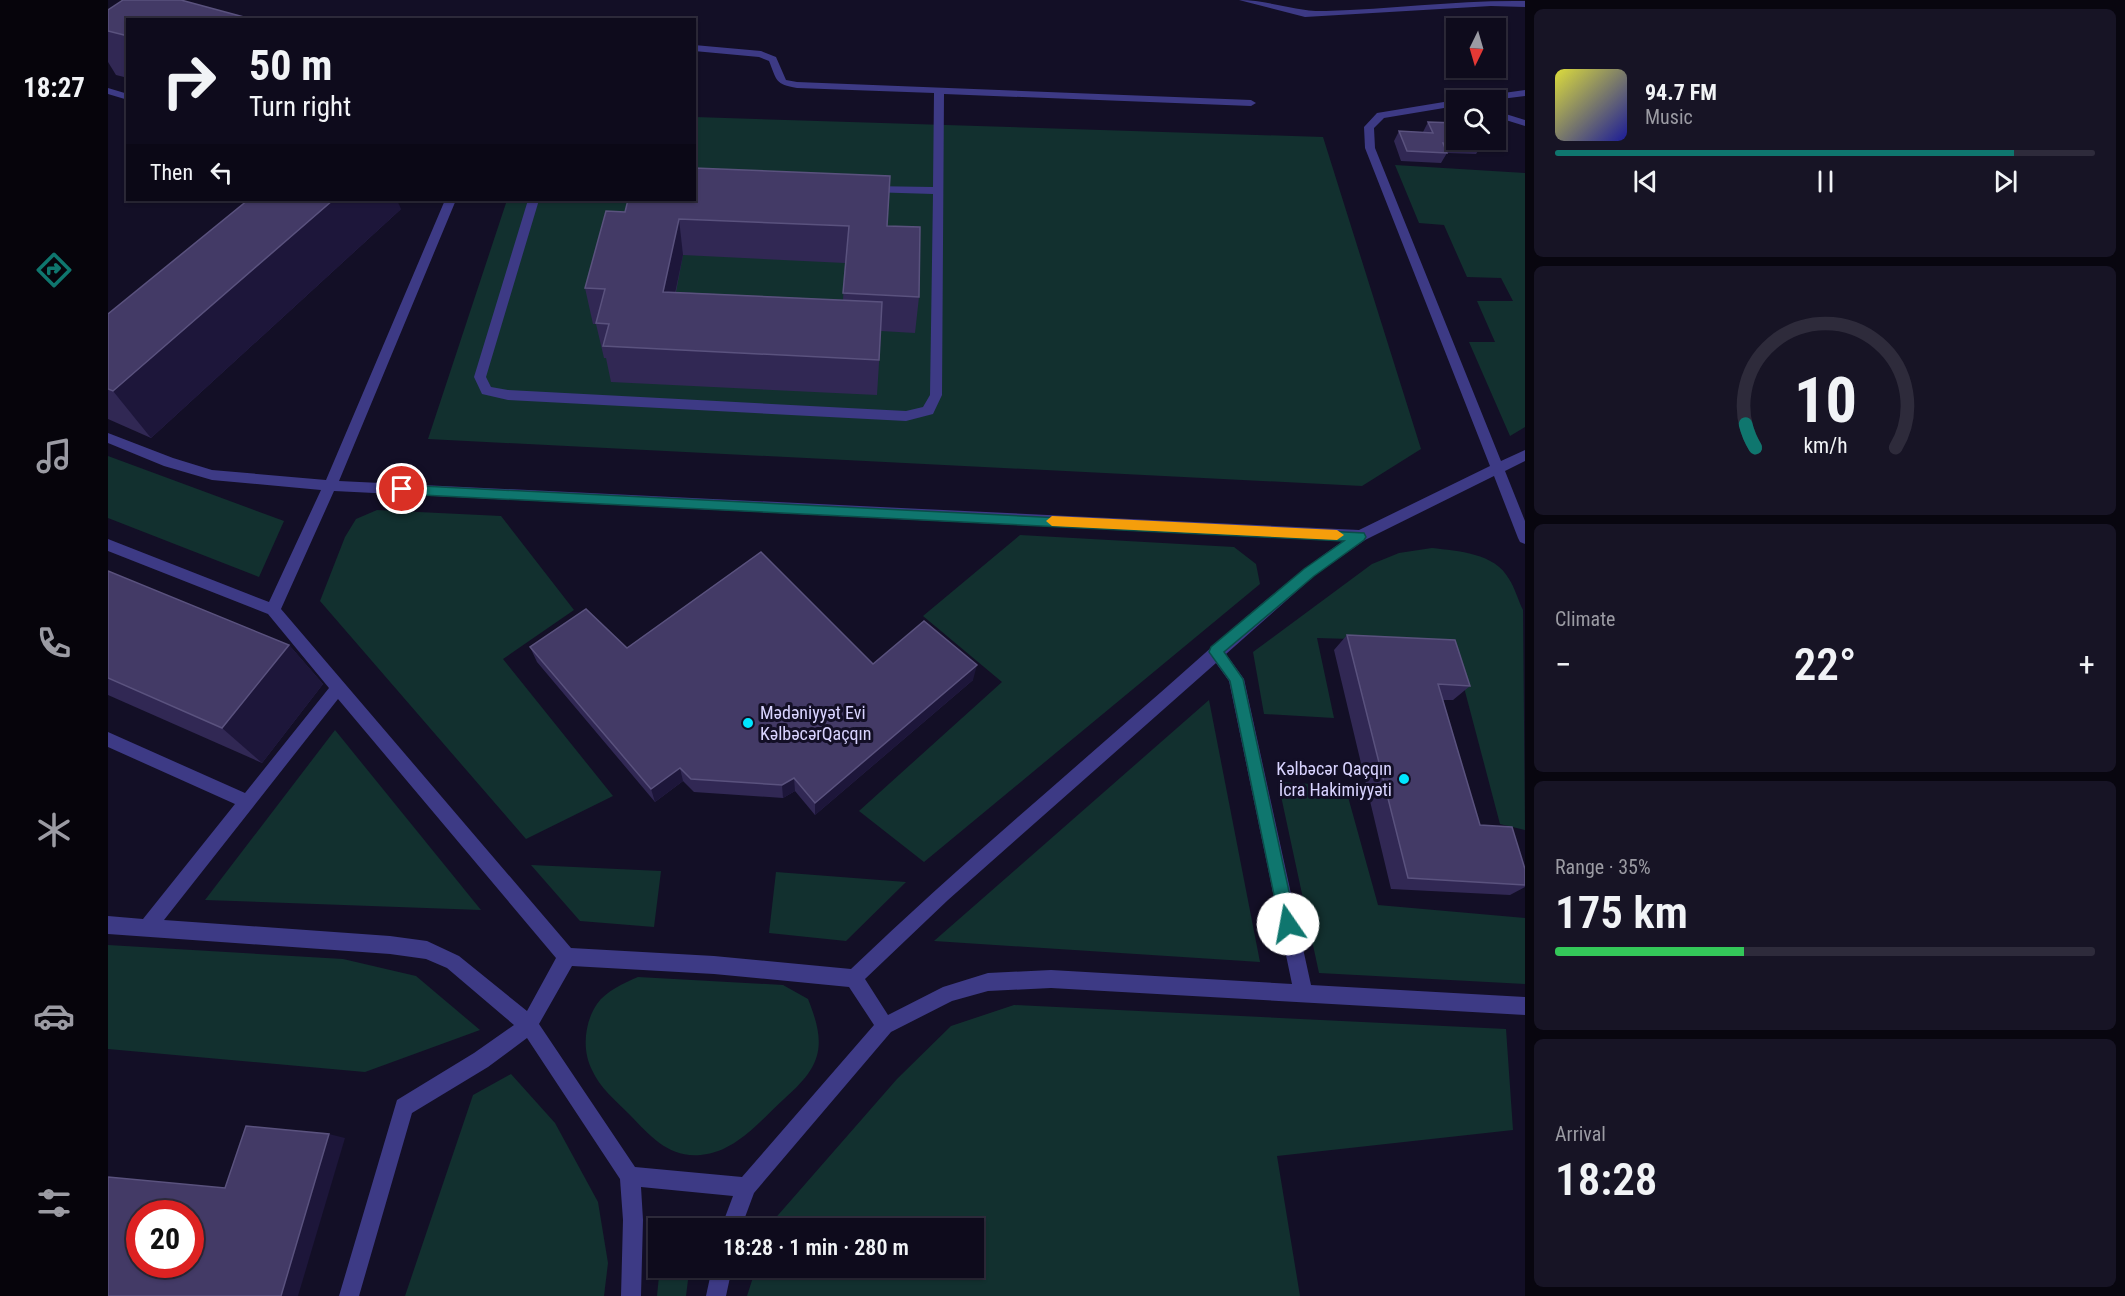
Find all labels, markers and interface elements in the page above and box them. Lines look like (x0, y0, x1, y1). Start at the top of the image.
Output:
north arrow (1446, 18, 1506, 78)
map controls (1446, 18, 1506, 150)
text: 50 m (249, 41, 332, 90)
icon: right (150, 42, 228, 120)
text: 18:27 (23, 72, 85, 104)
text: 94.7 FM (1645, 80, 1717, 105)
button: search (1446, 90, 1506, 150)
text: Turn right (249, 91, 351, 123)
text: Music (1645, 105, 1693, 129)
icon: left (205, 156, 238, 189)
text: Then (150, 160, 193, 185)
icon: previous (1629, 165, 1662, 198)
icon: pause (1809, 165, 1842, 198)
icon: next (1989, 165, 2022, 198)
icon: directions (33, 249, 75, 291)
text: 10 (1793, 364, 1857, 437)
text: km/h (1803, 433, 1847, 458)
icon: music (33, 435, 75, 477)
pin (376, 463, 427, 514)
icon: arrive (385, 472, 418, 505)
text: Climate (1555, 607, 1615, 631)
icon: phone (33, 622, 75, 664)
text: 22° (1794, 638, 1856, 691)
text: − (1555, 645, 1572, 684)
text: + (2079, 645, 2095, 684)
place label: Mədəniyyət Evi KəlbəcərQaçqın (760, 702, 872, 744)
marker: Mədəniyyət Evi KəlbəcərQaçqın (741, 716, 755, 730)
place label: Kəlbəcər Qaçqın İcra Hakimiyyəti (1276, 758, 1392, 800)
marker: Kəlbəcər Qaçqın İcra Hakimiyyəti (1397, 772, 1411, 786)
icon: climate (33, 809, 75, 851)
text: Range · 35% (1555, 855, 1651, 879)
text: 175 km (1555, 886, 1688, 939)
position arrow (1256, 892, 1320, 956)
icon: car (33, 995, 75, 1037)
text: Arrival (1555, 1122, 1606, 1146)
text: 18:28 (1555, 1153, 1657, 1206)
icon: filters (33, 1182, 75, 1224)
speed limit sign: 20 (126, 1200, 204, 1278)
text: 18:28 · 1 min · 280 m (723, 1235, 909, 1260)

